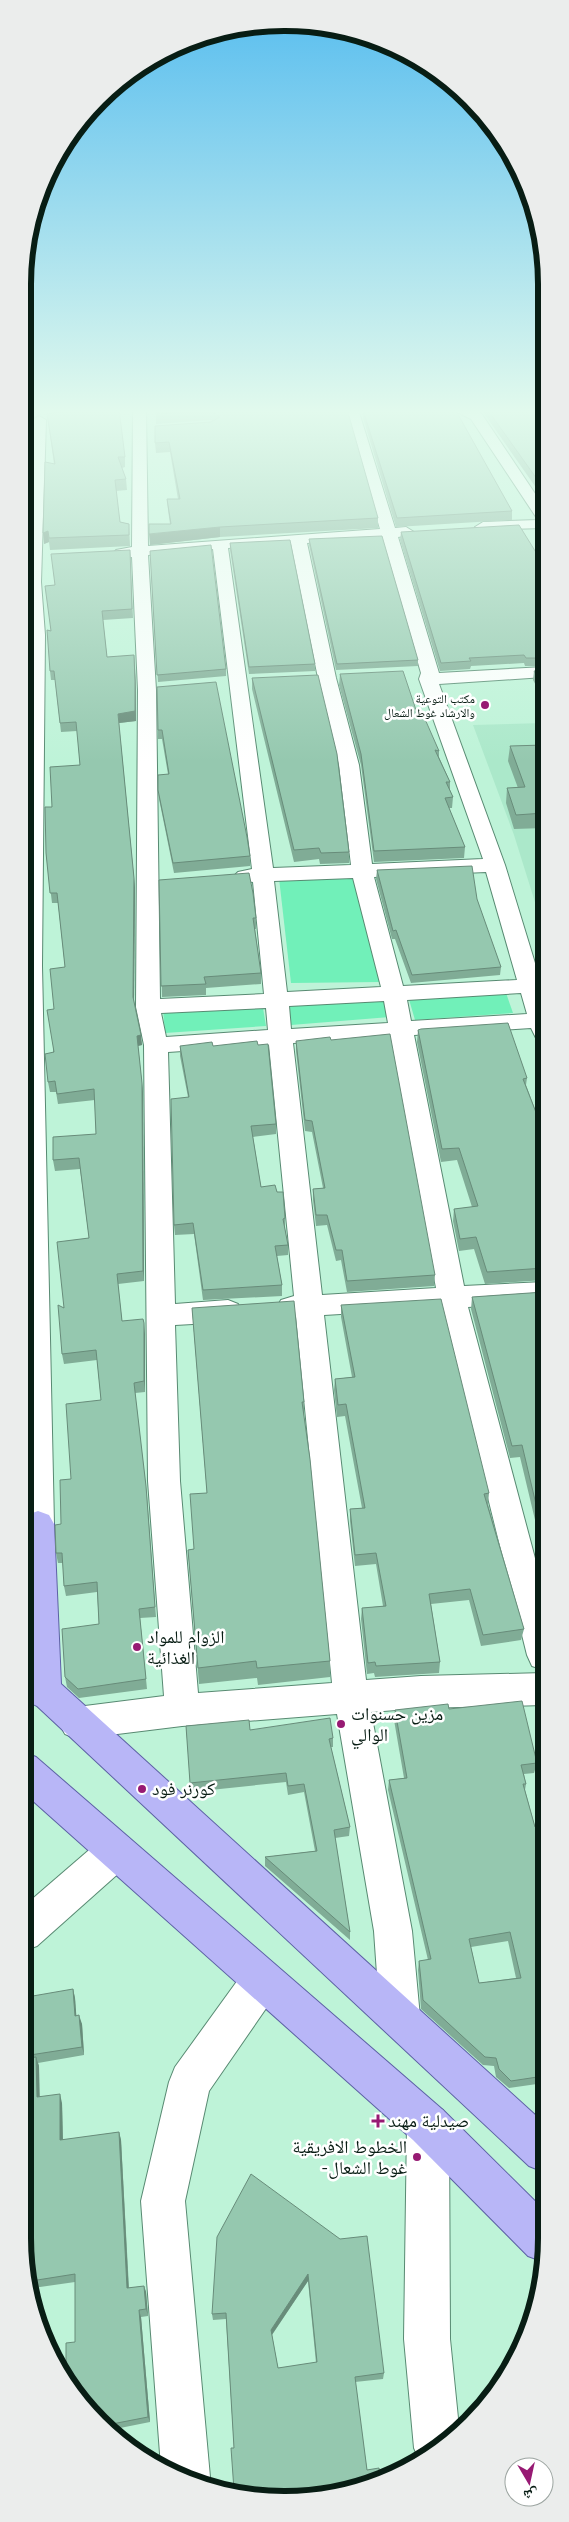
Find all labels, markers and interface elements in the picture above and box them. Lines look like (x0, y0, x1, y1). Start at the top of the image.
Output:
place label: مكتب التوعية والارشاد غوط الشعال (384, 691, 475, 720)
marker: مكتب التوعية والارشاد غوط الشعال (479, 699, 491, 711)
place label: الزوام للمواد الغذائية (147, 1626, 224, 1669)
marker: الزوام للمواد الغذائية (131, 1641, 143, 1653)
place label: مزين حسنوات الوالي (351, 1703, 443, 1750)
marker: مزين حسنوات الوالي (335, 1718, 347, 1730)
place label: كورنر فود (152, 1778, 216, 1800)
marker: كورنر فود (136, 1783, 148, 1795)
place label: صيدلية مهند (388, 2110, 469, 2132)
marker: صيدلية مهند (372, 2115, 384, 2127)
place label: الخطوط الافريقية -غوط الشعال (292, 2136, 407, 2179)
marker: الخطوط الافريقية -غوط الشعال (411, 2151, 423, 2163)
north arrow (504, 2457, 554, 2507)
text: ش (522, 2485, 540, 2505)

